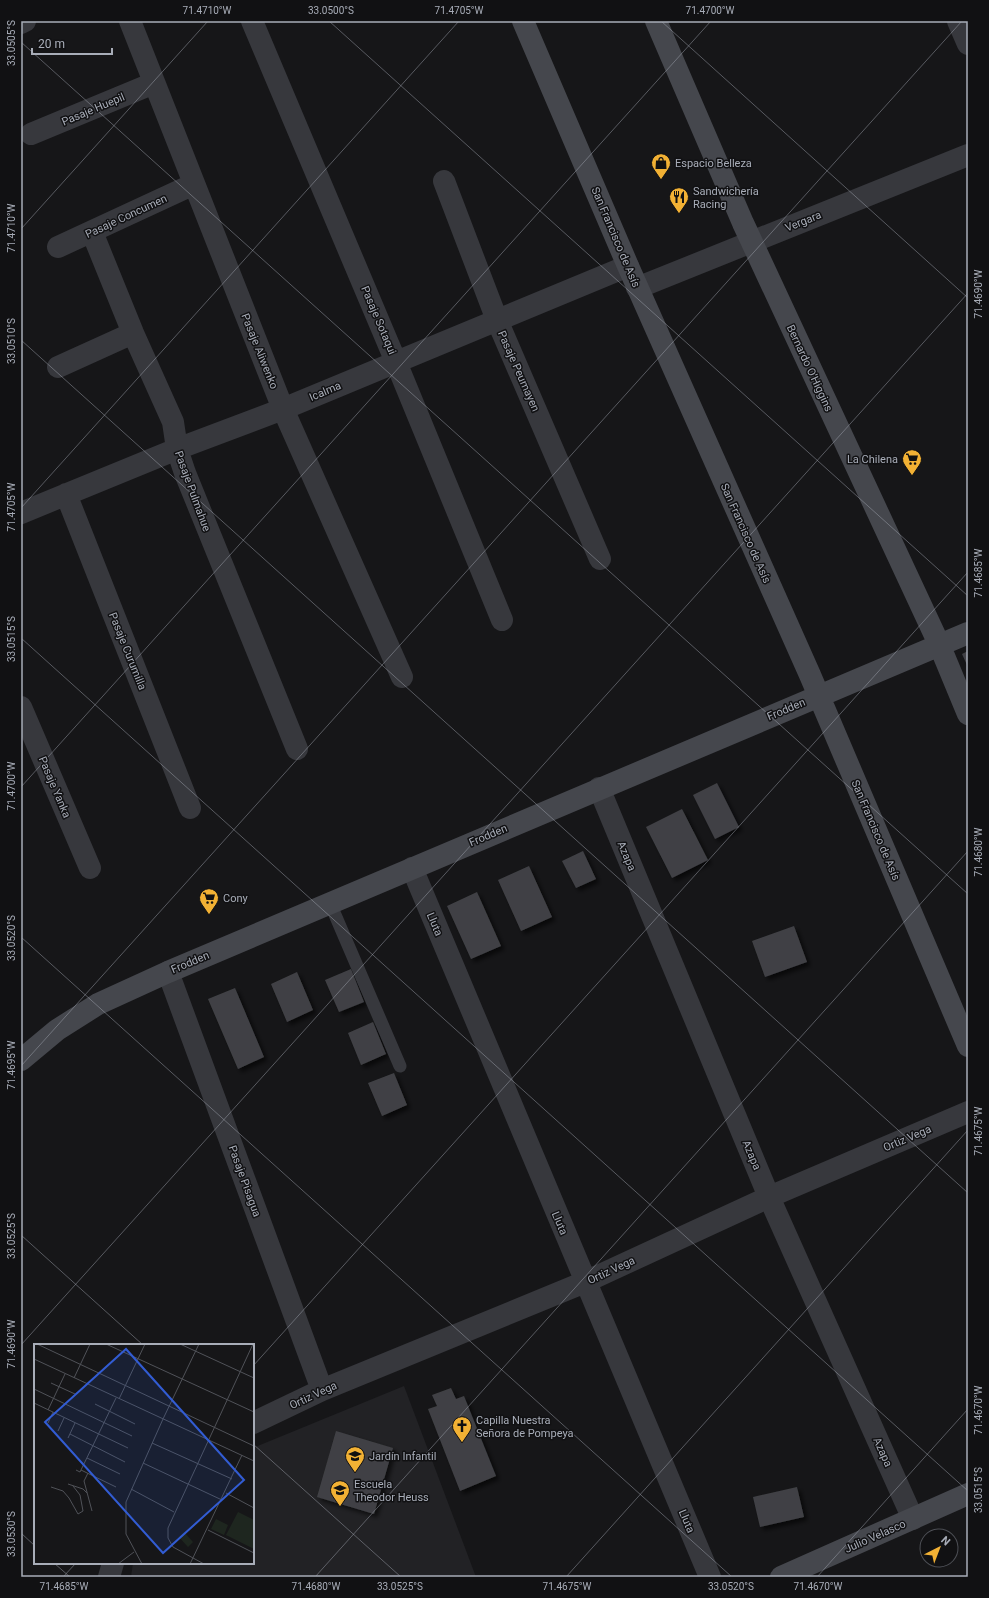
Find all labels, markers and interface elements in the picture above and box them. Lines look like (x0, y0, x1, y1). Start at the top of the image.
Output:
text: 71.4710°W (183, 5, 232, 16)
text: 33.0500°S (308, 5, 354, 16)
text: 71.4705°W (435, 5, 484, 16)
text: 71.4700°W (686, 5, 735, 16)
text: 33.0505°S (6, 20, 17, 66)
scale bar (32, 30, 112, 56)
text: 20 m (38, 37, 65, 51)
street label: Pasaje Huepil (60, 90, 127, 129)
shop icon: Espacio Belleza (650, 152, 672, 180)
place label: Espacio Belleza (675, 157, 752, 170)
street label: San Francisco de Asís (589, 185, 643, 290)
place label: Sandwichería Racing (693, 185, 759, 211)
restaurant icon: Sandwichería Racing (668, 186, 690, 214)
street label: Pasaje Concumen (83, 192, 169, 241)
text: 71.4710°W (6, 203, 17, 252)
street label: Vergara (783, 208, 823, 235)
text: 71.4690°W (973, 269, 984, 318)
street label: Pasaje Sotaqui (358, 284, 399, 356)
street label: Pasaje Aliwenko (238, 312, 281, 391)
text: 33.0510°S (6, 318, 17, 364)
street label: Bernardo O'Higgins (784, 323, 835, 414)
street label: Pasaje Peumayen (495, 329, 542, 414)
street label: Icalma (307, 379, 343, 404)
supermarket icon: La Chilena (901, 448, 923, 476)
street label: Pasaje Pulmahue (172, 449, 213, 533)
place label: La Chilena (847, 453, 898, 466)
street label: San Francisco de Asís (718, 481, 774, 585)
text: 71.4705°W (6, 482, 17, 531)
text: 71.4685°W (973, 548, 984, 597)
street label: Pasaje Curumilla (106, 611, 149, 692)
text: 33.0515°S (6, 616, 17, 662)
street label: Frodden (765, 696, 807, 723)
street label: Pasaje Yanka (36, 754, 73, 820)
text: 71.4700°W (6, 761, 17, 810)
street label: San Francisco de Asís (849, 778, 903, 883)
street label: Frodden (467, 822, 509, 849)
text: 71.4680°W (973, 827, 984, 876)
street label: Azapa (615, 839, 639, 873)
supermarket icon: Cony (198, 887, 220, 915)
place label: Cony (223, 892, 249, 905)
street label: Lluta (424, 910, 445, 938)
text: 33.0520°S (6, 915, 17, 961)
street label: Frodden (169, 949, 211, 976)
text: 71.4695°W (6, 1040, 17, 1089)
text: 71.4675°W (973, 1106, 984, 1155)
street label: Ortiz Vega (881, 1123, 933, 1154)
street label: Azapa (740, 1138, 764, 1172)
street label: Pasaje Pisagua (226, 1144, 264, 1219)
street label: Lluta (549, 1209, 570, 1237)
text: 33.0525°S (6, 1213, 17, 1259)
street label: Ortiz Vega (585, 1254, 637, 1287)
text: 71.4690°W (6, 1319, 17, 1368)
inset map (34, 1344, 254, 1564)
street label: Ortiz Vega (287, 1379, 339, 1412)
text: 71.4670°W (973, 1385, 984, 1434)
place label: Capilla Nuestra Señora de Pompeya (476, 1414, 574, 1440)
church icon: Capilla Nuestra Señora de Pompeya (451, 1415, 473, 1443)
street label: Azapa (870, 1435, 895, 1469)
school or university icon: Jardín Infantil (344, 1445, 366, 1473)
place label: Jardín Infantil (369, 1450, 436, 1463)
text: 33.0515°S (973, 1467, 984, 1513)
place label: Escuela Theodor Heuss (354, 1478, 429, 1504)
school or university icon: Escuela Theodor Heuss (329, 1479, 351, 1507)
street label: Lluta (676, 1507, 697, 1535)
text: 33.0530°S (6, 1511, 17, 1557)
street label: Julio Velasco (843, 1517, 908, 1556)
north arrow (919, 1528, 959, 1568)
text: N (938, 1534, 953, 1549)
text: 71.4685°W (40, 1581, 89, 1592)
text: 71.4680°W (292, 1581, 341, 1592)
text: 33.0525°S (377, 1581, 423, 1592)
text: 71.4675°W (543, 1581, 592, 1592)
text: 33.0520°S (708, 1581, 754, 1592)
text: 71.4670°W (794, 1581, 843, 1592)

